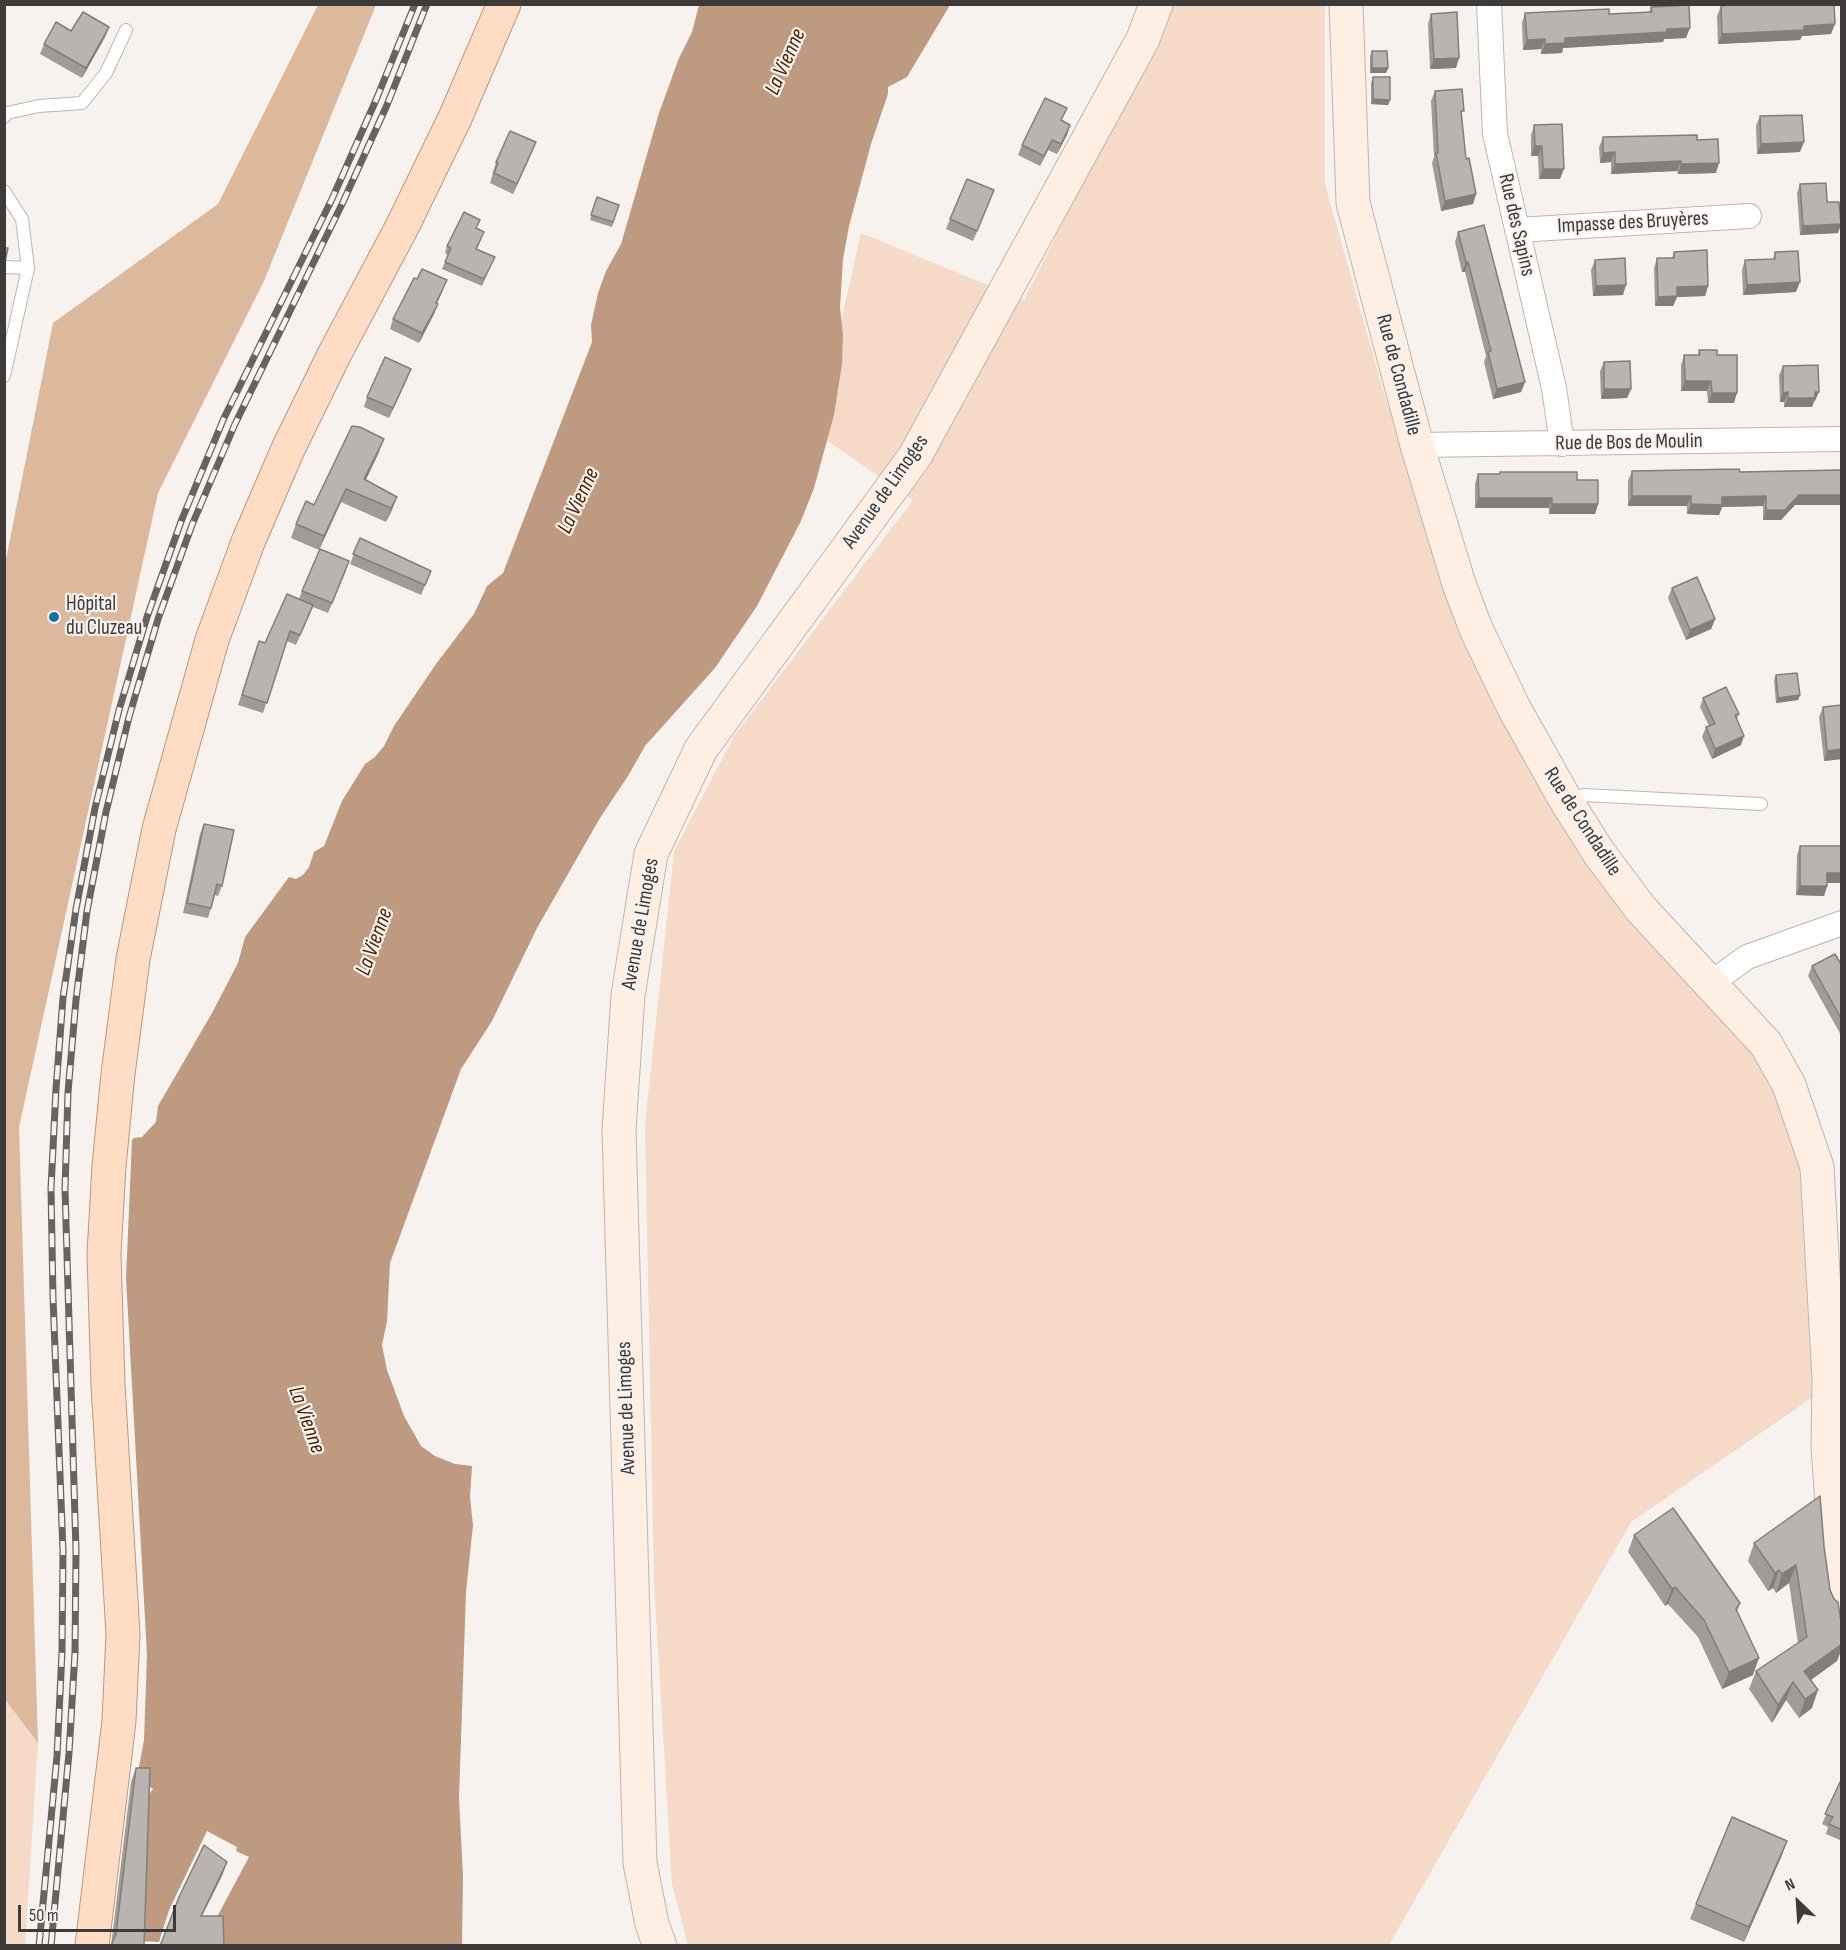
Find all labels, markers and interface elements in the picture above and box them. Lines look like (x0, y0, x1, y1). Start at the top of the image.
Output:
water label: La Vienne (760, 25, 812, 99)
street label: Rue des Sapins (1492, 171, 1540, 279)
street label: Impasse des Bruyères (1557, 206, 1709, 240)
street label: Rue de Condadille (1370, 312, 1426, 438)
street label: Rue de Bos de Moulin (1555, 429, 1703, 457)
street label: Avenue de Limoges (837, 430, 935, 554)
water label: La Vienne (552, 464, 606, 538)
place label: Hôpital du Cluzeau (66, 592, 142, 642)
marker: Hôpital du Cluzeau (47, 610, 61, 624)
street label: Rue de Condadille (1538, 763, 1626, 881)
street label: Avenue de Limoges (617, 856, 665, 992)
water label: La Vienne (351, 905, 399, 979)
street label: Avenue de Limoges (612, 1341, 642, 1475)
water label: La Vienne (282, 1383, 330, 1457)
north arrow (1768, 1872, 1828, 1932)
text: N (1782, 1875, 1798, 1896)
scale bar (21, 1893, 178, 1931)
text: 50 m (29, 1905, 59, 1926)

